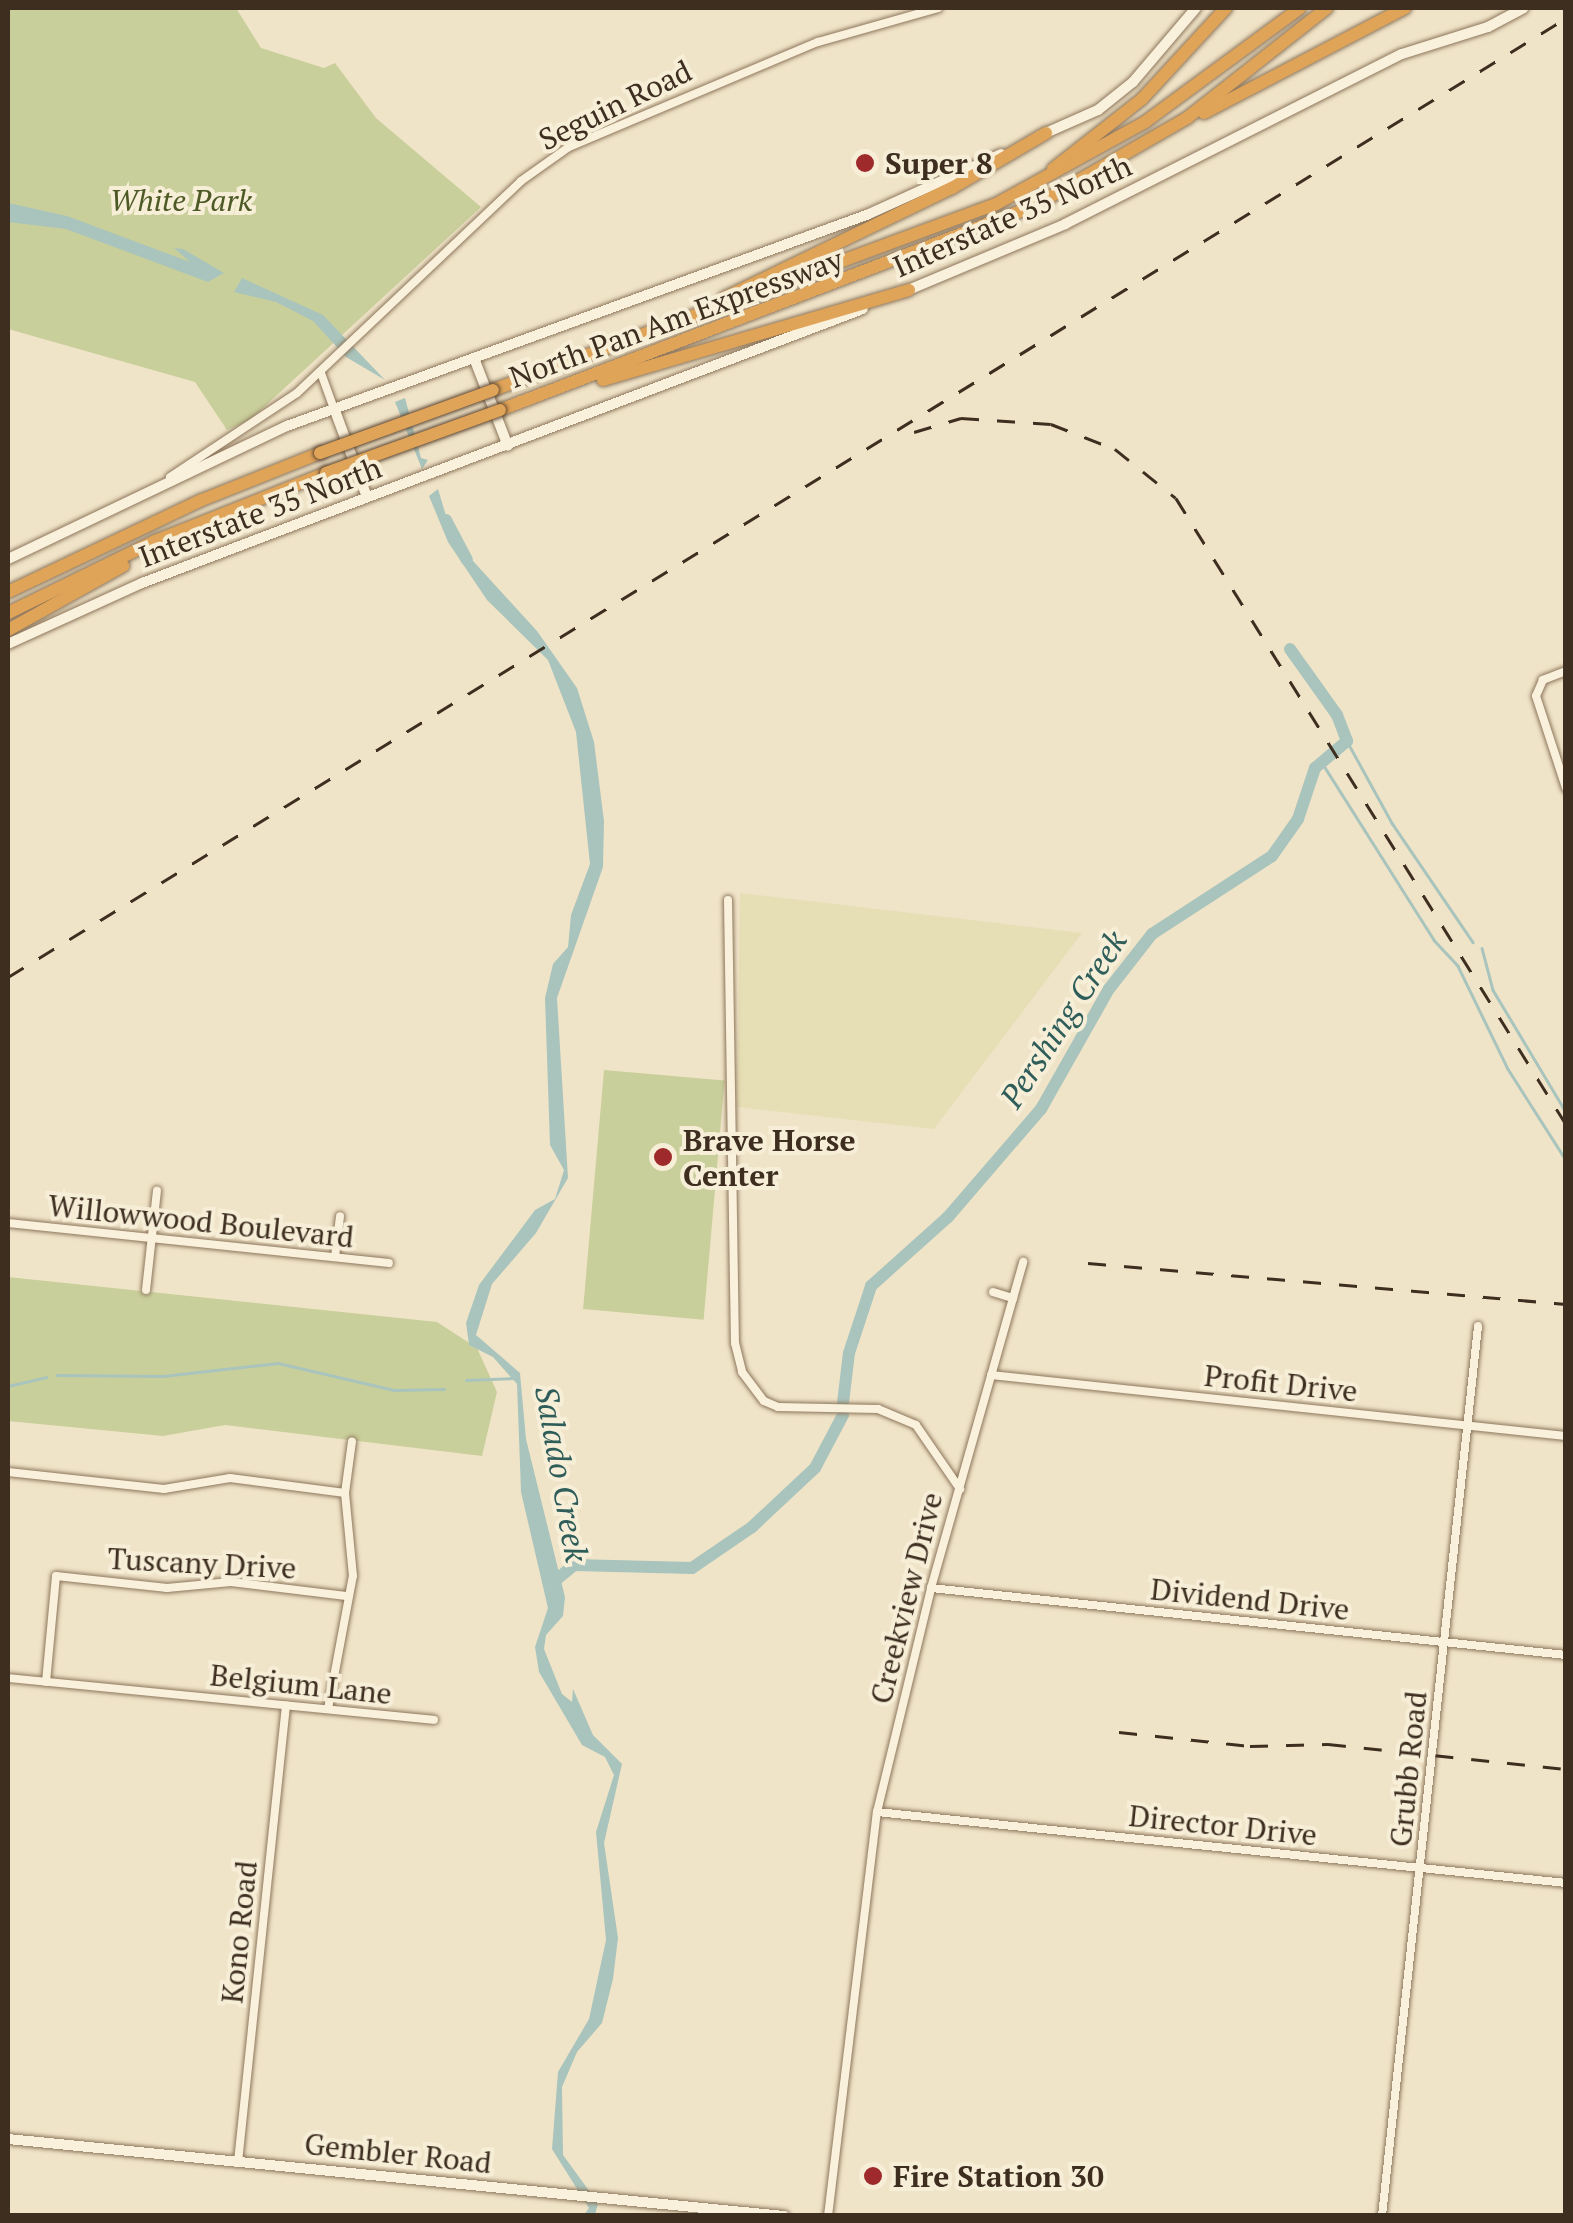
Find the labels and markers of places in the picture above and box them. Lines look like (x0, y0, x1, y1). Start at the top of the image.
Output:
place label: Super 8 (885, 145, 993, 181)
marker: Super 8 (854, 152, 876, 174)
place label: Brave Horse Center (683, 1122, 856, 1192)
marker: Brave Horse Center (652, 1146, 674, 1168)
place label: Fire Station 30 (893, 2158, 1104, 2194)
marker: Fire Station 30 (862, 2165, 884, 2187)

